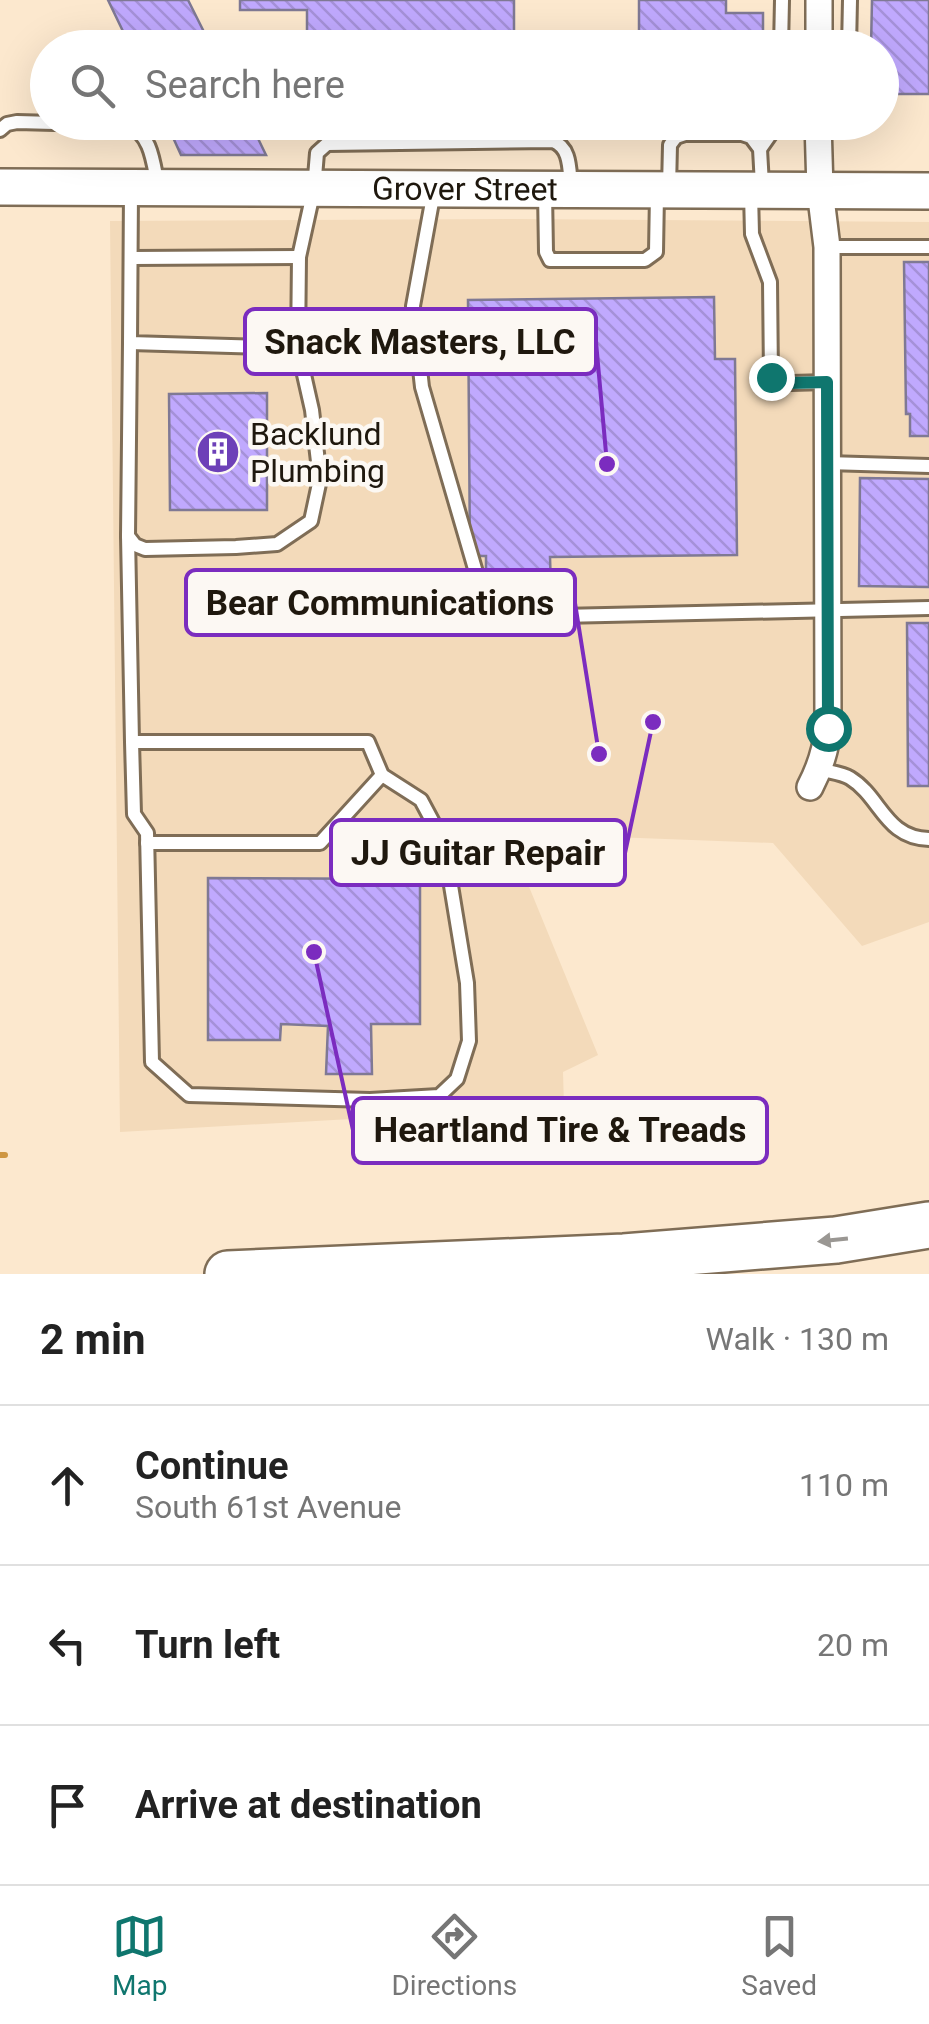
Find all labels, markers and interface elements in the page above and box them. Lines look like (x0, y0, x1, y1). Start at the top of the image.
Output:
search box (30, 30, 899, 140)
icon: search (65, 58, 120, 113)
text: Search here (145, 63, 345, 107)
street label: Grover Street (372, 170, 558, 208)
callout: Snack Masters, LLC (245, 309, 596, 374)
text: Snack Masters, LLC (264, 322, 576, 363)
route end (749, 355, 795, 401)
place label: Backlund Plumbing (250, 415, 385, 490)
building icon: Backlund Plumbing (195, 429, 241, 475)
callout: Bear Communications (186, 570, 575, 635)
text: Bear Communications (206, 583, 554, 624)
route start (806, 706, 852, 752)
callout: JJ Guitar Repair (331, 820, 625, 885)
text: JJ Guitar Repair (351, 833, 605, 874)
callout: Heartland Tire & Treads (353, 1098, 767, 1163)
text: Heartland Tire & Treads (373, 1110, 747, 1151)
one-way arrow (816, 1232, 848, 1248)
text: 2 min (40, 1315, 146, 1364)
text: Walk · 130 m (706, 1320, 889, 1358)
text: Continue (135, 1444, 289, 1488)
icon: ahead (40, 1458, 95, 1513)
text: 110 m (799, 1466, 889, 1504)
text: South 61st Avenue (135, 1488, 401, 1526)
icon: left (40, 1618, 95, 1673)
text: Turn left (135, 1623, 280, 1667)
text: 20 m (817, 1626, 889, 1664)
icon: arrive (40, 1778, 95, 1833)
text: Arrive at destination (135, 1783, 482, 1827)
tab: Map (112, 1909, 167, 2002)
tab: Directions (391, 1909, 517, 2002)
tab: Saved (741, 1909, 817, 2002)

